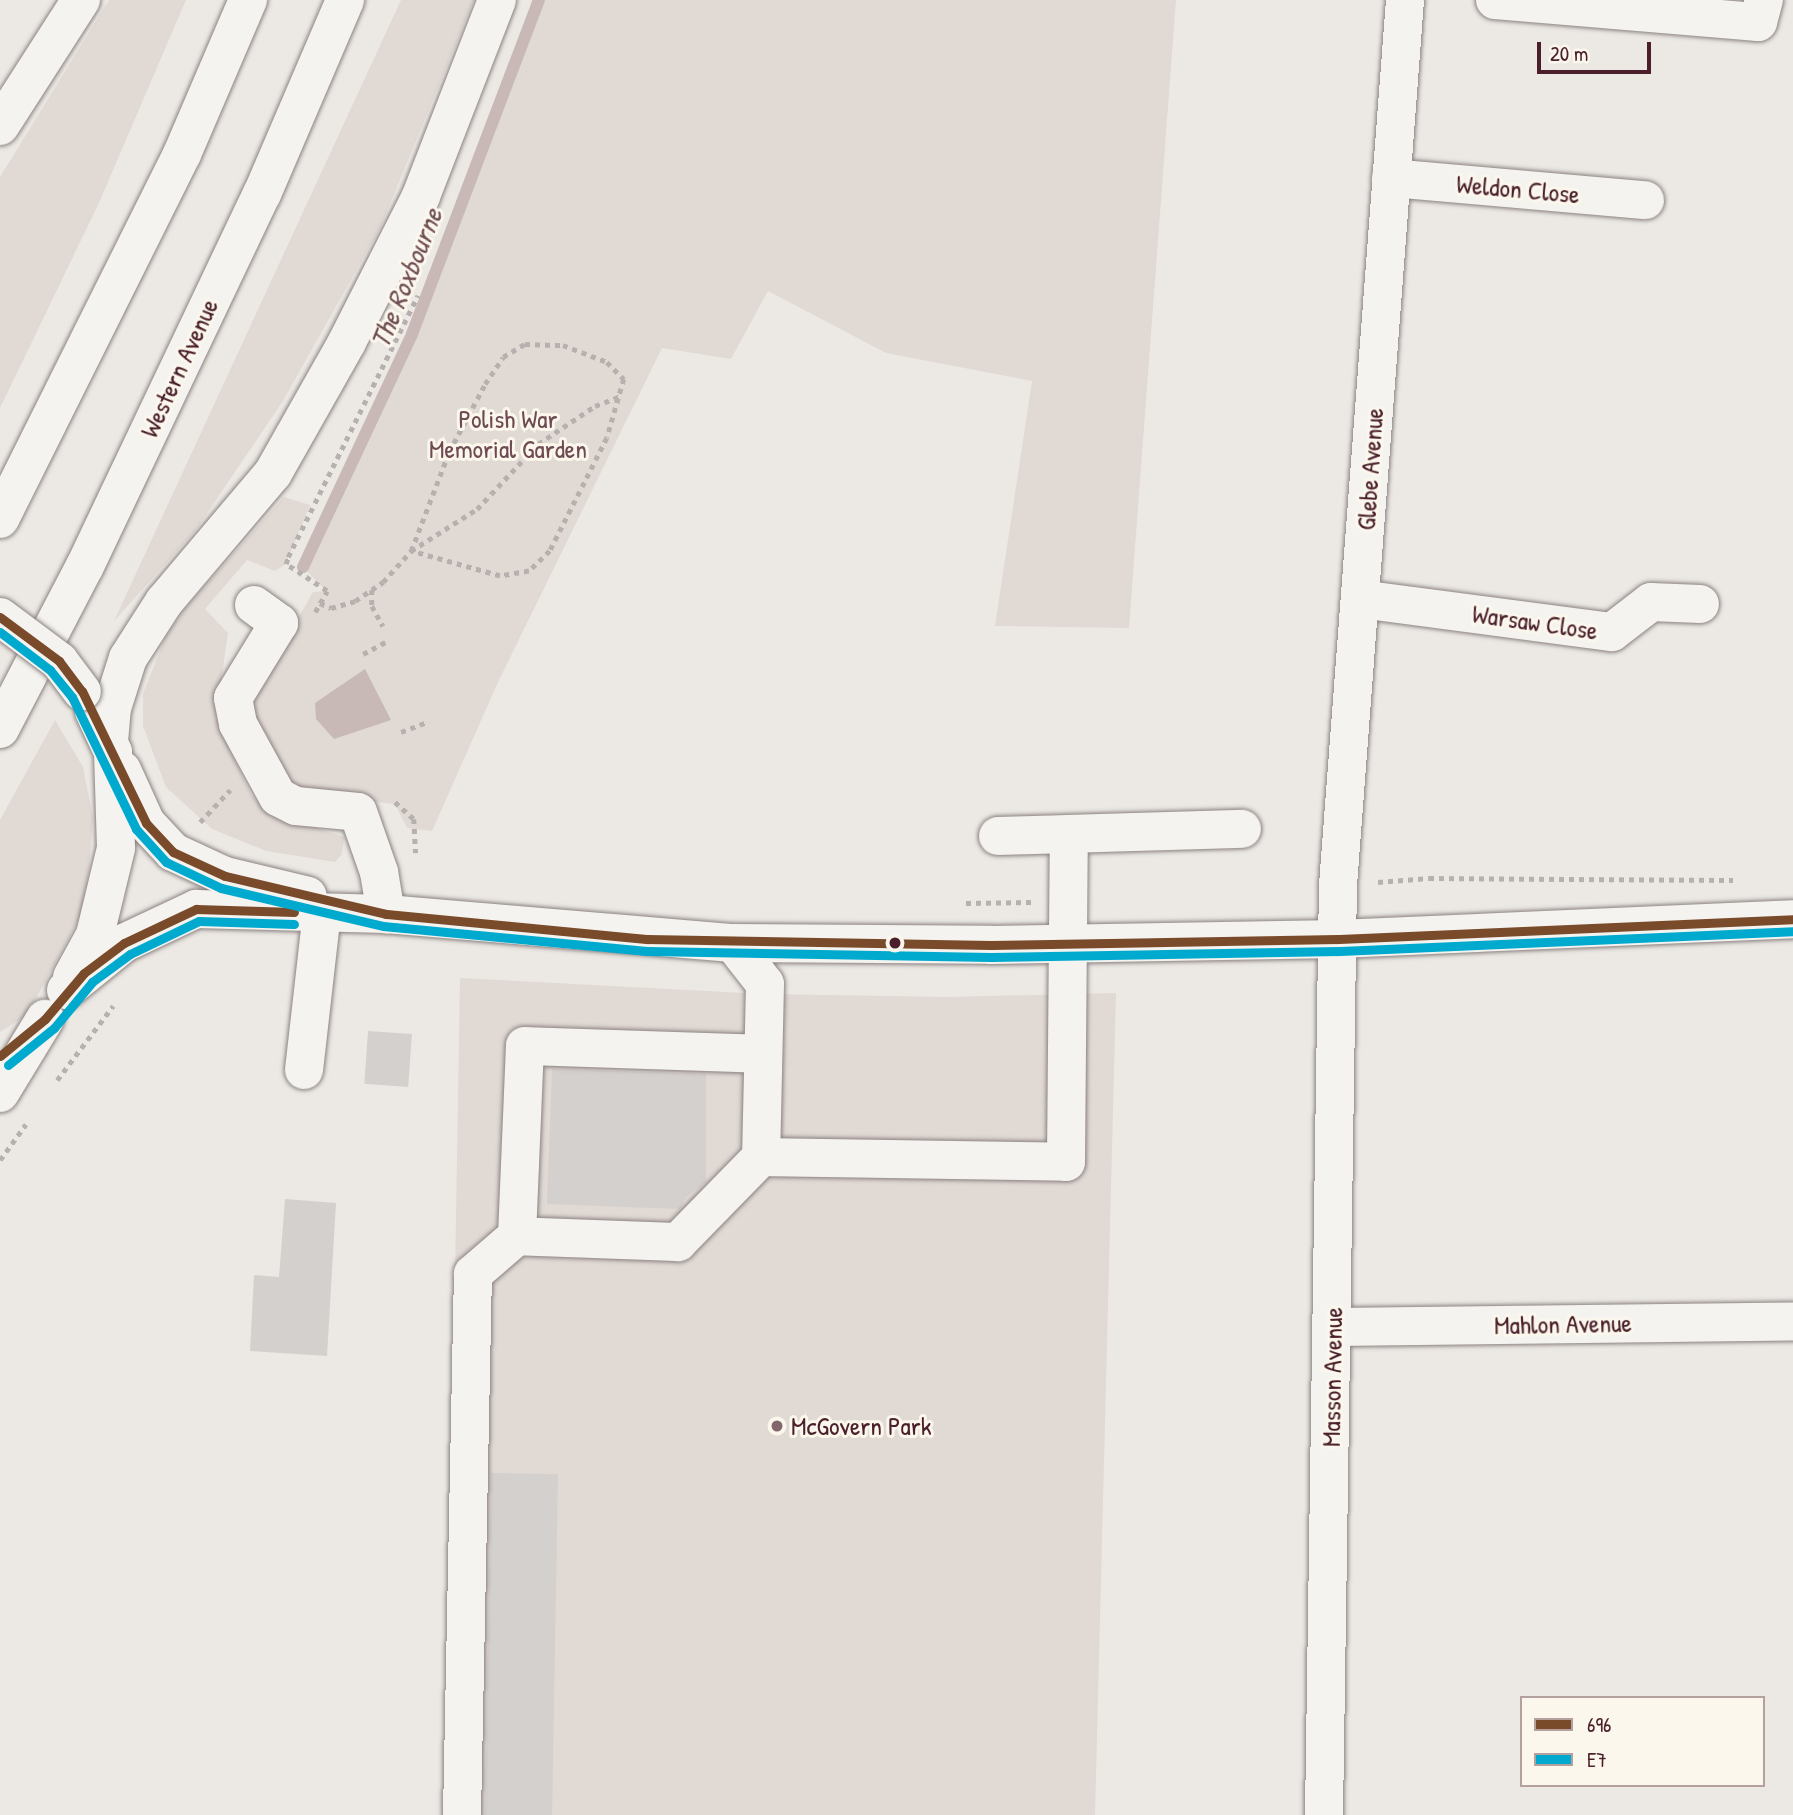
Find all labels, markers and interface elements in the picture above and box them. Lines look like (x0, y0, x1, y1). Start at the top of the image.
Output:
scale bar (1541, 28, 1655, 72)
text: 20 m (1550, 39, 1588, 68)
street label: Weldon Close (1455, 168, 1581, 210)
water label: The Roxbourne (363, 203, 449, 353)
street label: Western Avenue (133, 294, 225, 442)
park label: Polish War Memorial Garden (429, 403, 587, 464)
street label: Glebe Avenue (1350, 407, 1390, 531)
street label: Warsaw Close (1470, 598, 1600, 646)
unlabelled marker (888, 936, 902, 950)
street label: Masson Avenue (1315, 1307, 1349, 1447)
street label: Mahlon Avenue (1494, 1307, 1632, 1341)
place label: McGovern Park (791, 1410, 932, 1442)
marker: McGovern Park (769, 1418, 785, 1434)
legend (1520, 1696, 1765, 1787)
text: 696 (1587, 1710, 1611, 1739)
text: E7 (1587, 1745, 1607, 1774)

